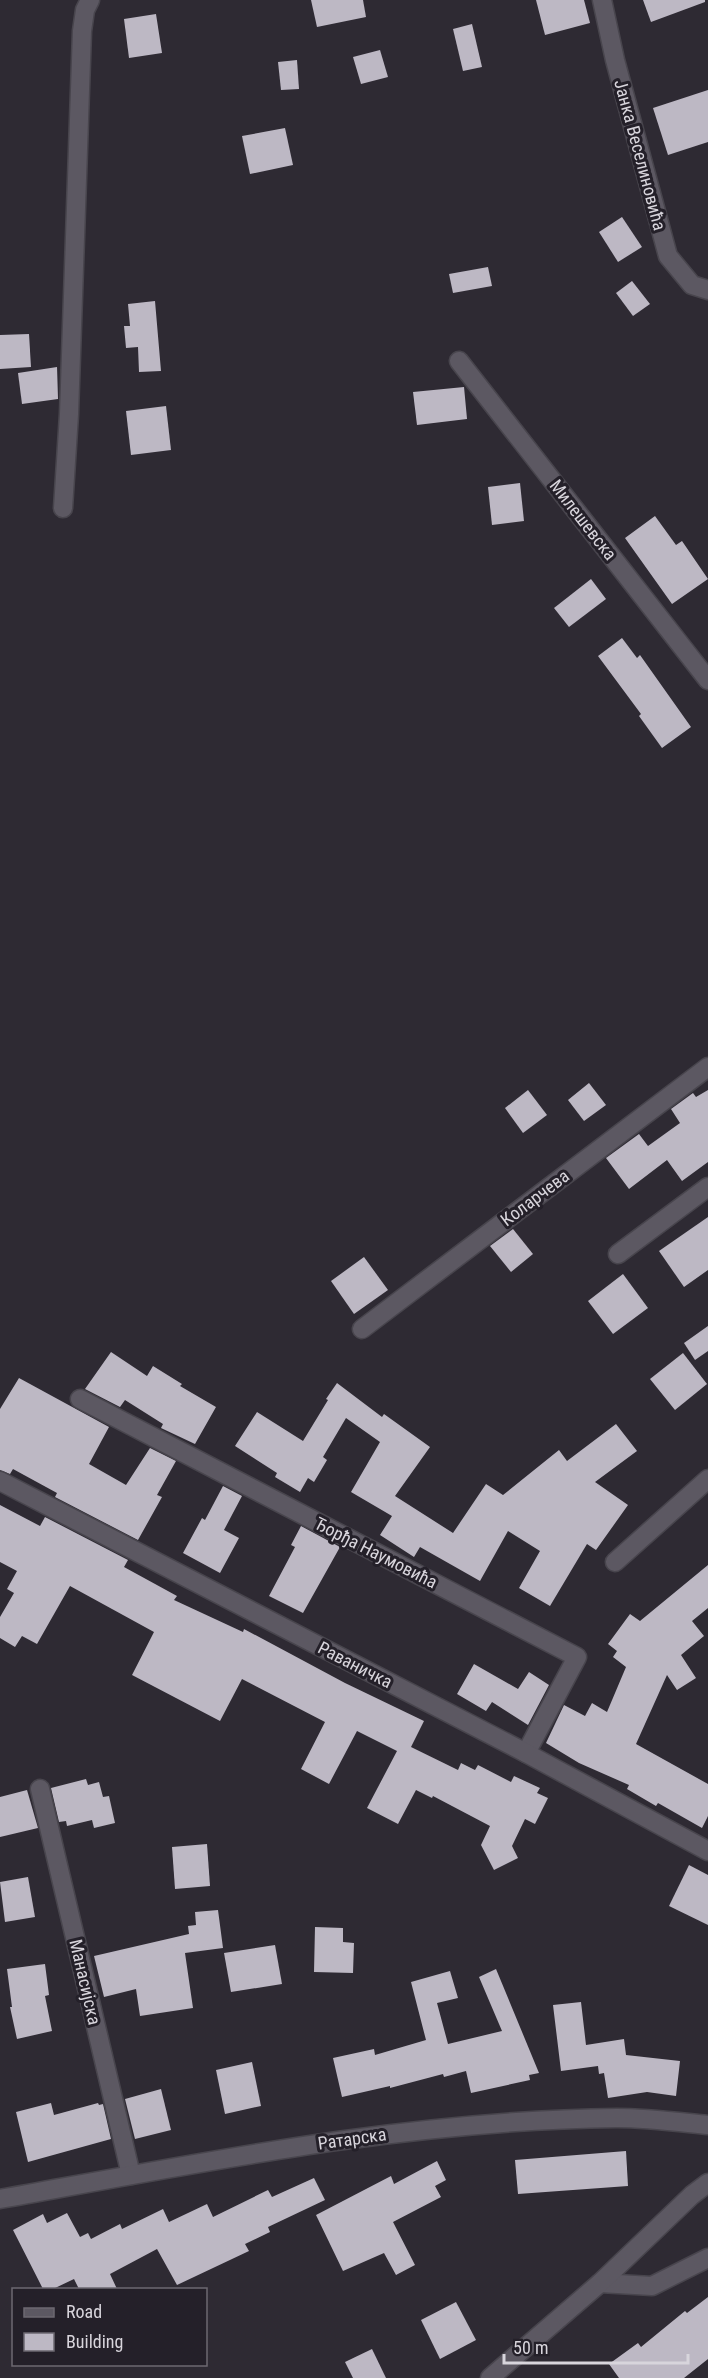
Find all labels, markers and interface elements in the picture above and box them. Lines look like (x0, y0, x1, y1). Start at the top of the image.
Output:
street label: Јанка Веселиновића (610, 77, 671, 233)
street label: Милешевска (546, 475, 621, 564)
street label: Коларчева (496, 1165, 573, 1230)
street label: Ђорђа Наумовића (311, 1513, 441, 1592)
street label: Раваничка (315, 1637, 396, 1692)
street label: Манасијска (65, 1937, 106, 2027)
street label: Ратарска (316, 2123, 388, 2154)
legend (12, 2288, 207, 2366)
text: Road (66, 2301, 102, 2322)
scale bar (504, 2327, 688, 2365)
text: Building (66, 2331, 123, 2352)
text: 50 m (513, 2337, 548, 2358)

